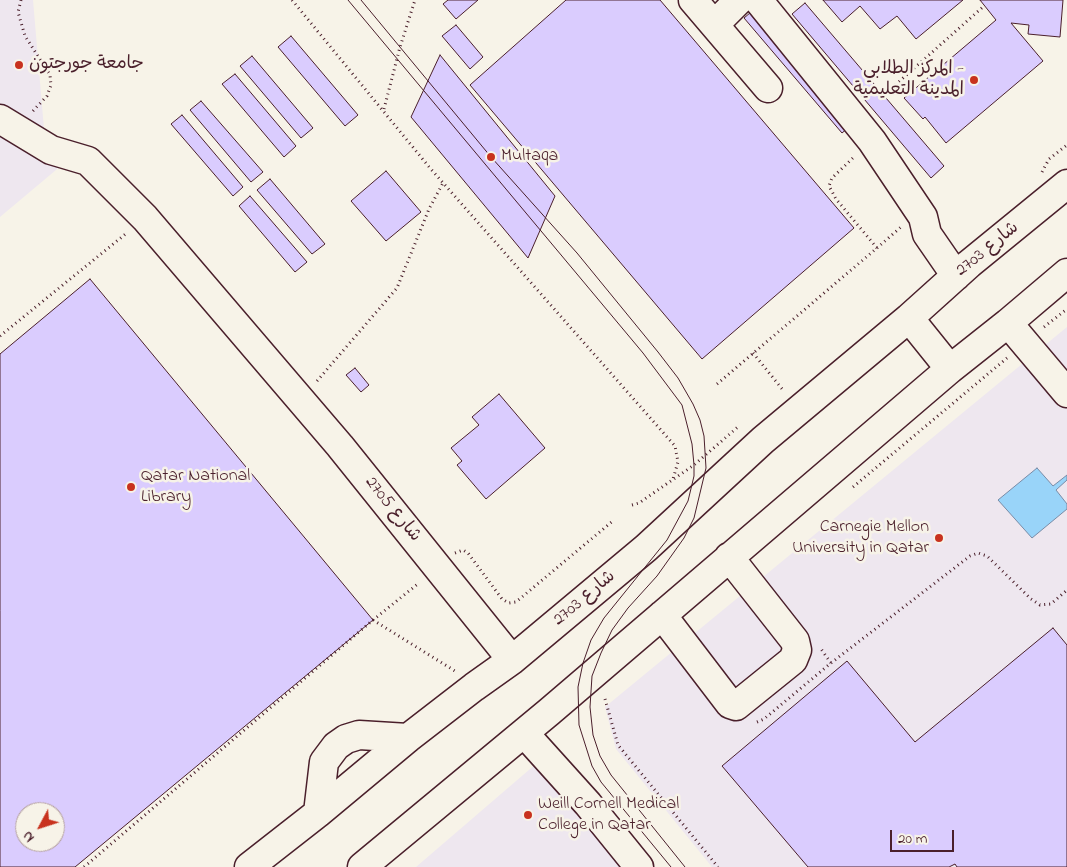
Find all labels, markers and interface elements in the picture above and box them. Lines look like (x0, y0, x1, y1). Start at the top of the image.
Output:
place label: جامعة جورجتون (29, 54, 144, 76)
marker: جامعة جورجتون (13, 59, 25, 71)
place label: المركز الطلابي - المدينة التعليمية (853, 59, 964, 102)
marker: المركز الطلابي - المدينة التعليمية (968, 74, 980, 86)
place label: Multaqa (501, 146, 558, 168)
marker: Multaqa (485, 151, 497, 163)
street label: شارع 2703 (952, 218, 1024, 282)
place label: Qatar National Library (141, 466, 250, 508)
street label: شارع 2705 (359, 473, 425, 547)
marker: Qatar National Library (125, 481, 137, 493)
place label: Carnegie Mellon University in Qatar (792, 517, 929, 560)
marker: Carnegie Mellon University in Qatar (933, 532, 945, 544)
street label: شارع 2703 (549, 567, 621, 631)
place label: Weill Cornell Medical College in Qatar (538, 794, 679, 836)
north arrow (15, 802, 65, 852)
marker: Weill Cornell Medical College in Qatar (522, 809, 534, 821)
scale bar (892, 820, 956, 852)
text: N (18, 826, 40, 847)
text: 20 m (898, 828, 927, 850)

